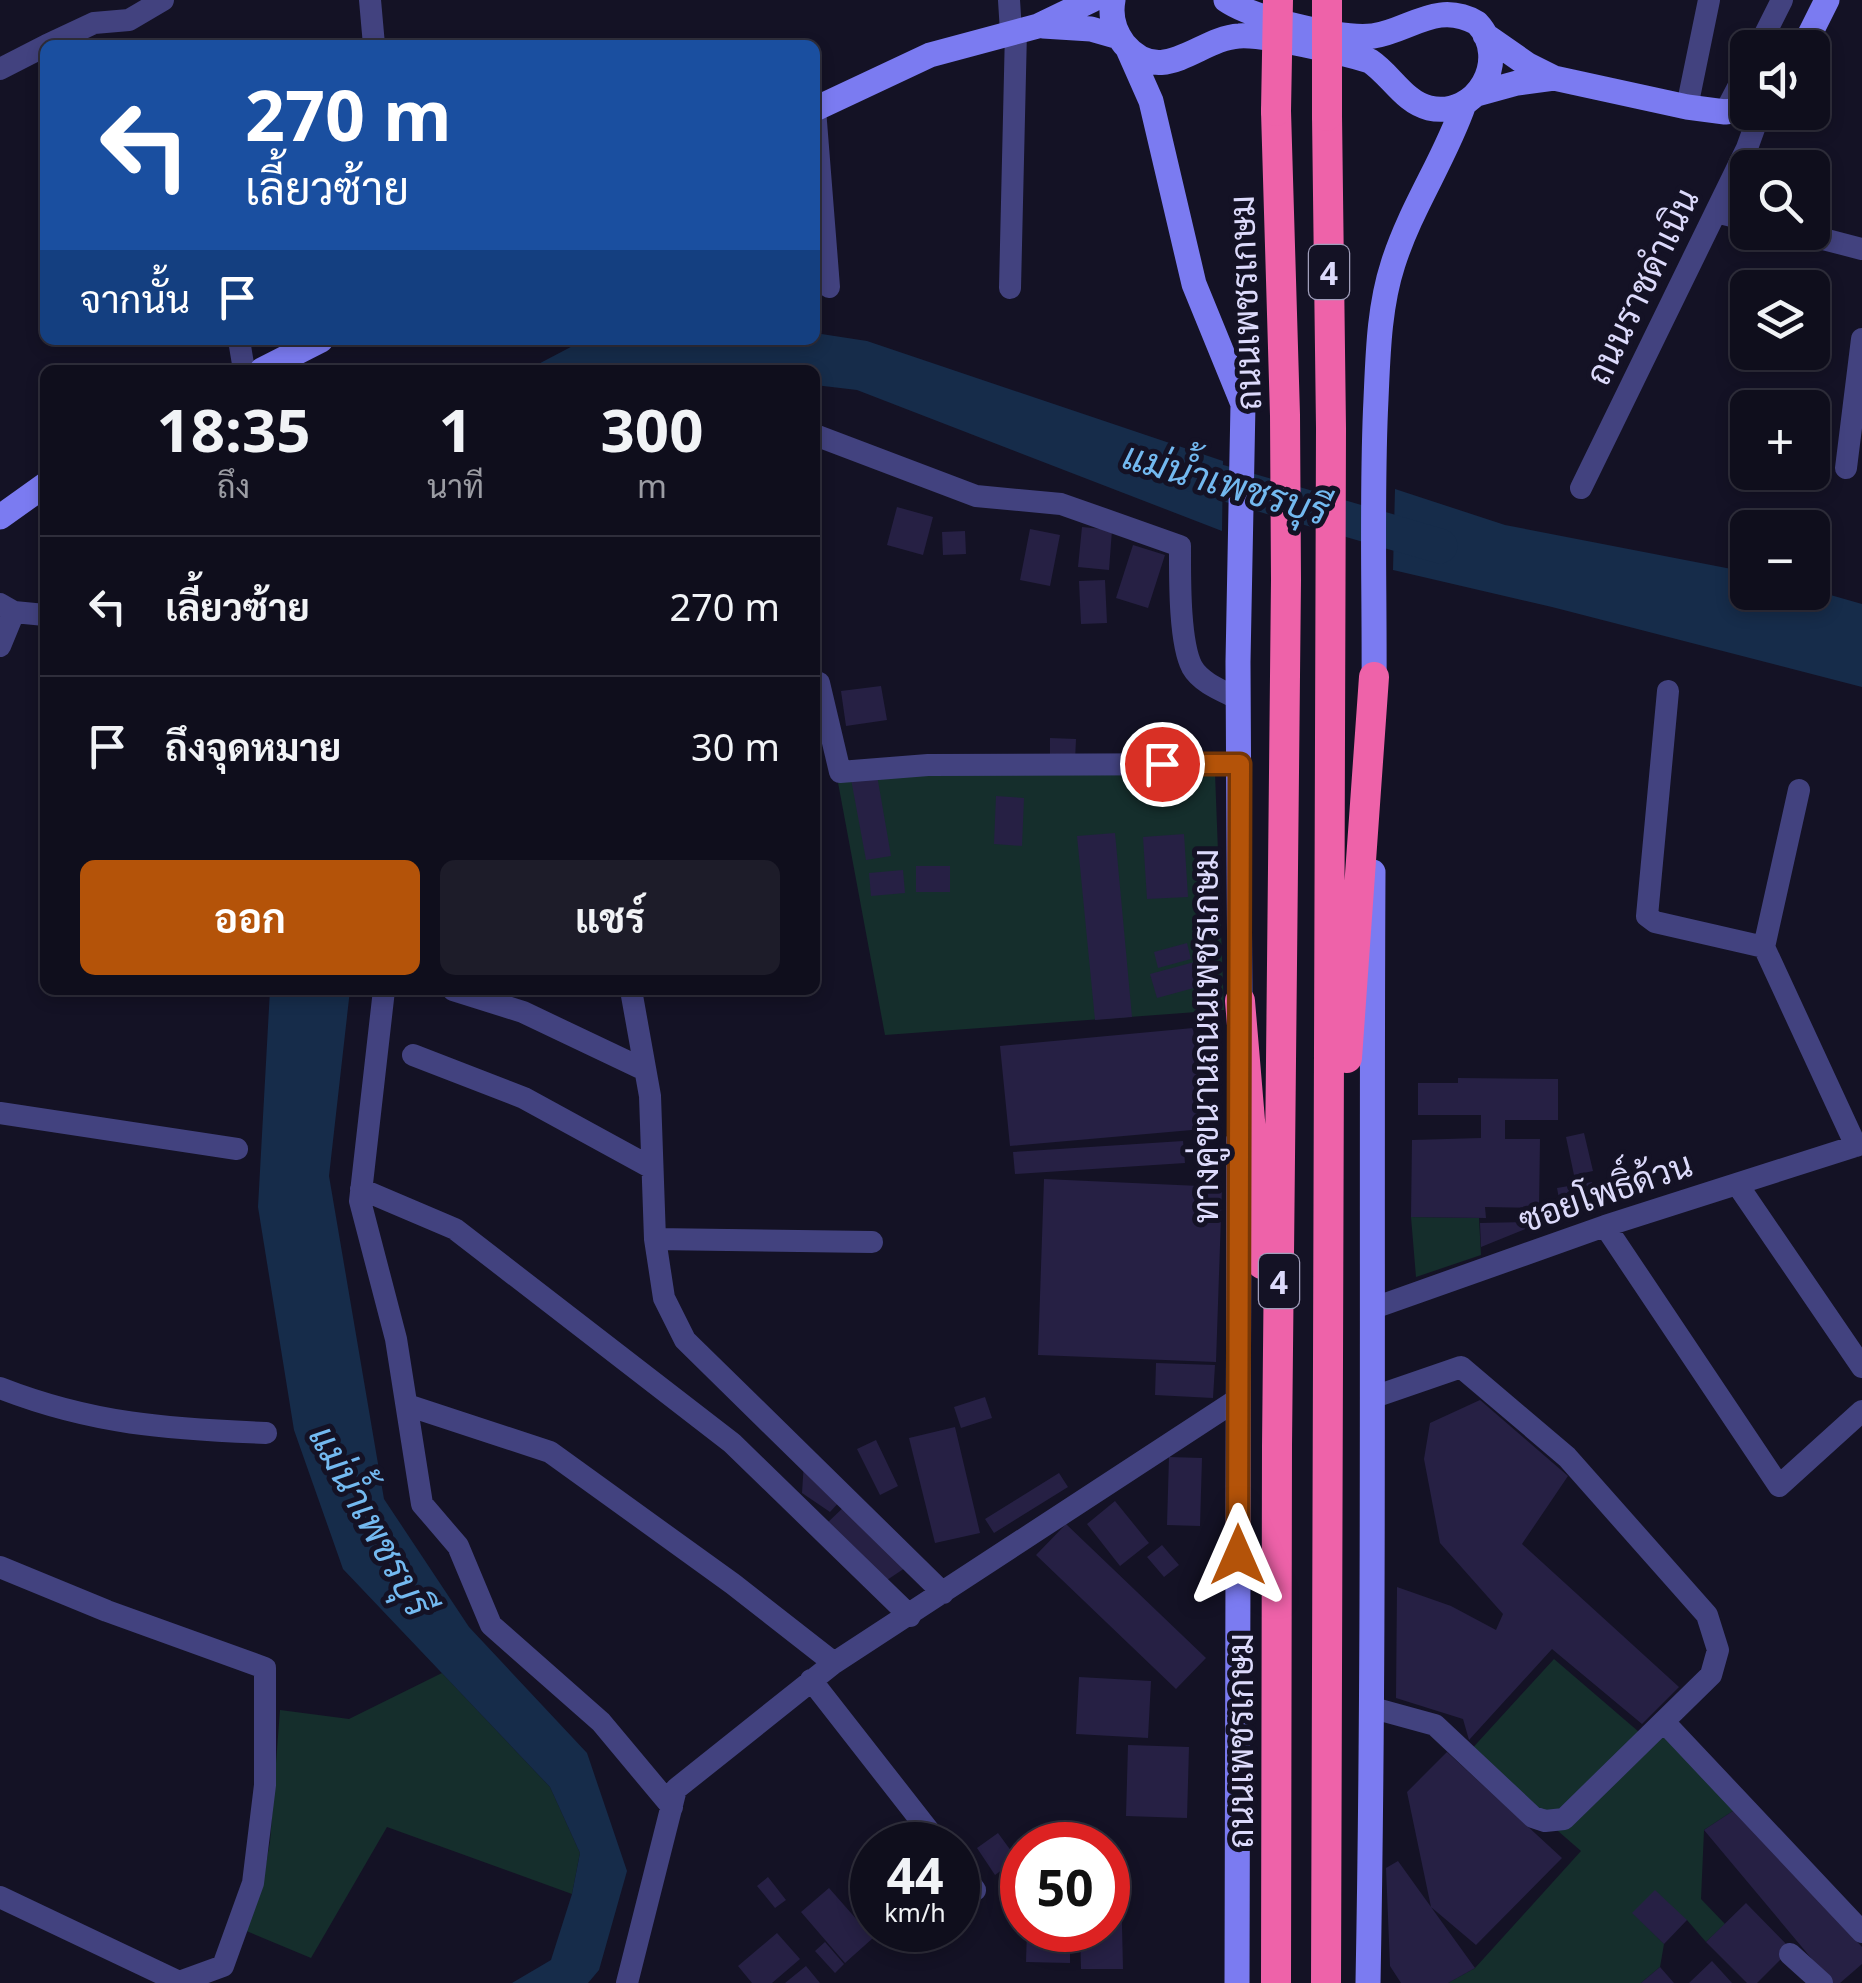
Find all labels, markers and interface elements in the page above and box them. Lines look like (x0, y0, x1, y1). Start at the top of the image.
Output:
map controls (1730, 30, 1830, 610)
button: sound (1730, 30, 1830, 130)
text: 270 m (245, 66, 452, 162)
icon: left (80, 80, 210, 210)
button: search (1730, 150, 1830, 250)
text: เลี้ยวซ้าย (245, 157, 409, 218)
street label: ถนนราชดำเนิน (1573, 180, 1709, 392)
street label: ถนนเพชรเกษม (1217, 195, 1271, 411)
road number: 4 (1309, 245, 1349, 299)
icon: arrive (210, 270, 265, 325)
button: layers (1730, 270, 1830, 370)
text: จากนั้น (80, 272, 190, 324)
text: 18:35 (156, 388, 311, 470)
text: 1 (438, 388, 473, 470)
text: 300 (601, 388, 704, 470)
button: + (1730, 390, 1830, 490)
water label: แม่น้ำเพชรบุรี (1117, 424, 1338, 538)
text: ถึง (217, 464, 250, 507)
text: นาที (427, 464, 484, 507)
text: m (637, 464, 667, 507)
button: − (1730, 510, 1830, 610)
icon: left (80, 579, 135, 634)
text: เลี้ยวซ้าย (165, 580, 310, 632)
text: 270 m (669, 580, 780, 632)
icon: arrive (80, 719, 135, 774)
text: ถึงจุดหมาย (165, 720, 341, 772)
text: 30 m (691, 720, 780, 772)
pin (1120, 722, 1205, 807)
icon: arrive (1135, 737, 1190, 792)
street label: ทางคู่ขนานถนนเพชรเกษม (1181, 849, 1230, 1223)
button: ออก (80, 860, 420, 975)
button: แชร์ (440, 860, 780, 975)
street label: ซอยโพธิ์ด้วน (1510, 1133, 1698, 1243)
road number: 4 (1259, 1254, 1299, 1308)
water label: แม่น้ำเพชรบุรี (297, 1413, 450, 1627)
position arrow (1186, 1503, 1290, 1607)
street label: ถนนเพชรเกษม (1216, 1633, 1263, 1849)
speed limit sign: 50 (1000, 1822, 1130, 1952)
text: 44 (886, 1841, 944, 1909)
text: km/h (884, 1895, 946, 1929)

